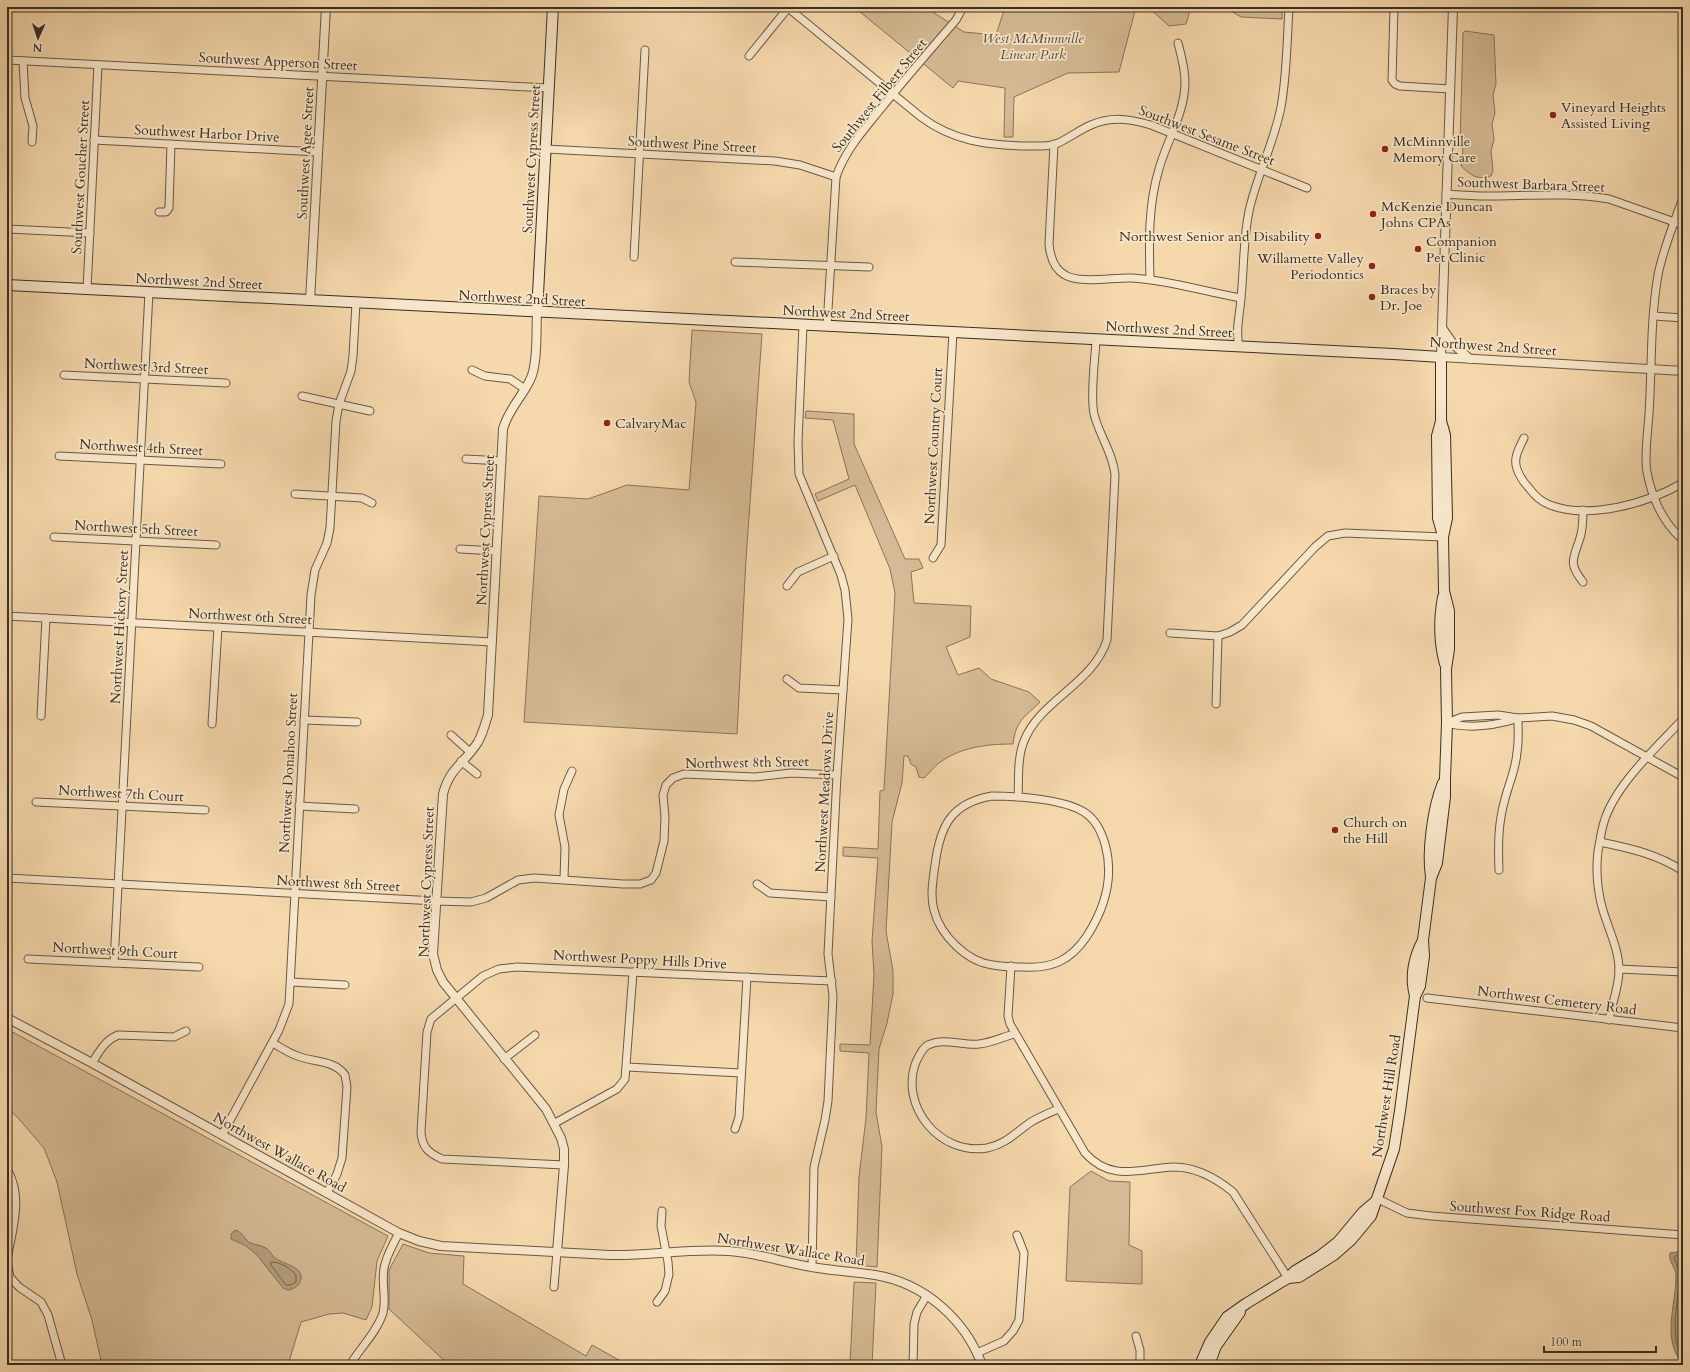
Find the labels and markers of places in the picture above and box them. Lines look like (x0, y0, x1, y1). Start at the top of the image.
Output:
place label: Vineyard Heights Assisted Living (1561, 98, 1666, 133)
marker: Vineyard Heights Assisted Living (1548, 110, 1558, 120)
place label: McMinnville Memory Care (1393, 132, 1476, 167)
marker: McMinnville Memory Care (1380, 144, 1390, 154)
place label: McKenzie Duncan Johns CPAs (1379, 197, 1493, 232)
marker: McKenzie Duncan Johns CPAs (1368, 209, 1378, 219)
place label: Northwest Senior and Disability (1119, 227, 1311, 246)
marker: Northwest Senior and Disability (1313, 231, 1323, 241)
place label: Companion Pet Clinic (1426, 232, 1497, 267)
marker: Companion Pet Clinic (1413, 244, 1423, 254)
place label: Willamette Valley Periodontics (1256, 249, 1365, 284)
marker: Willamette Valley Periodontics (1367, 261, 1377, 271)
place label: Braces by Dr. Joe (1380, 280, 1437, 315)
marker: Braces by Dr. Joe (1367, 292, 1377, 302)
place label: CalvaryMac (615, 414, 687, 433)
marker: CalvaryMac (602, 418, 612, 428)
place label: Church on the Hill (1343, 813, 1408, 848)
marker: Church on the Hill (1330, 825, 1340, 835)

